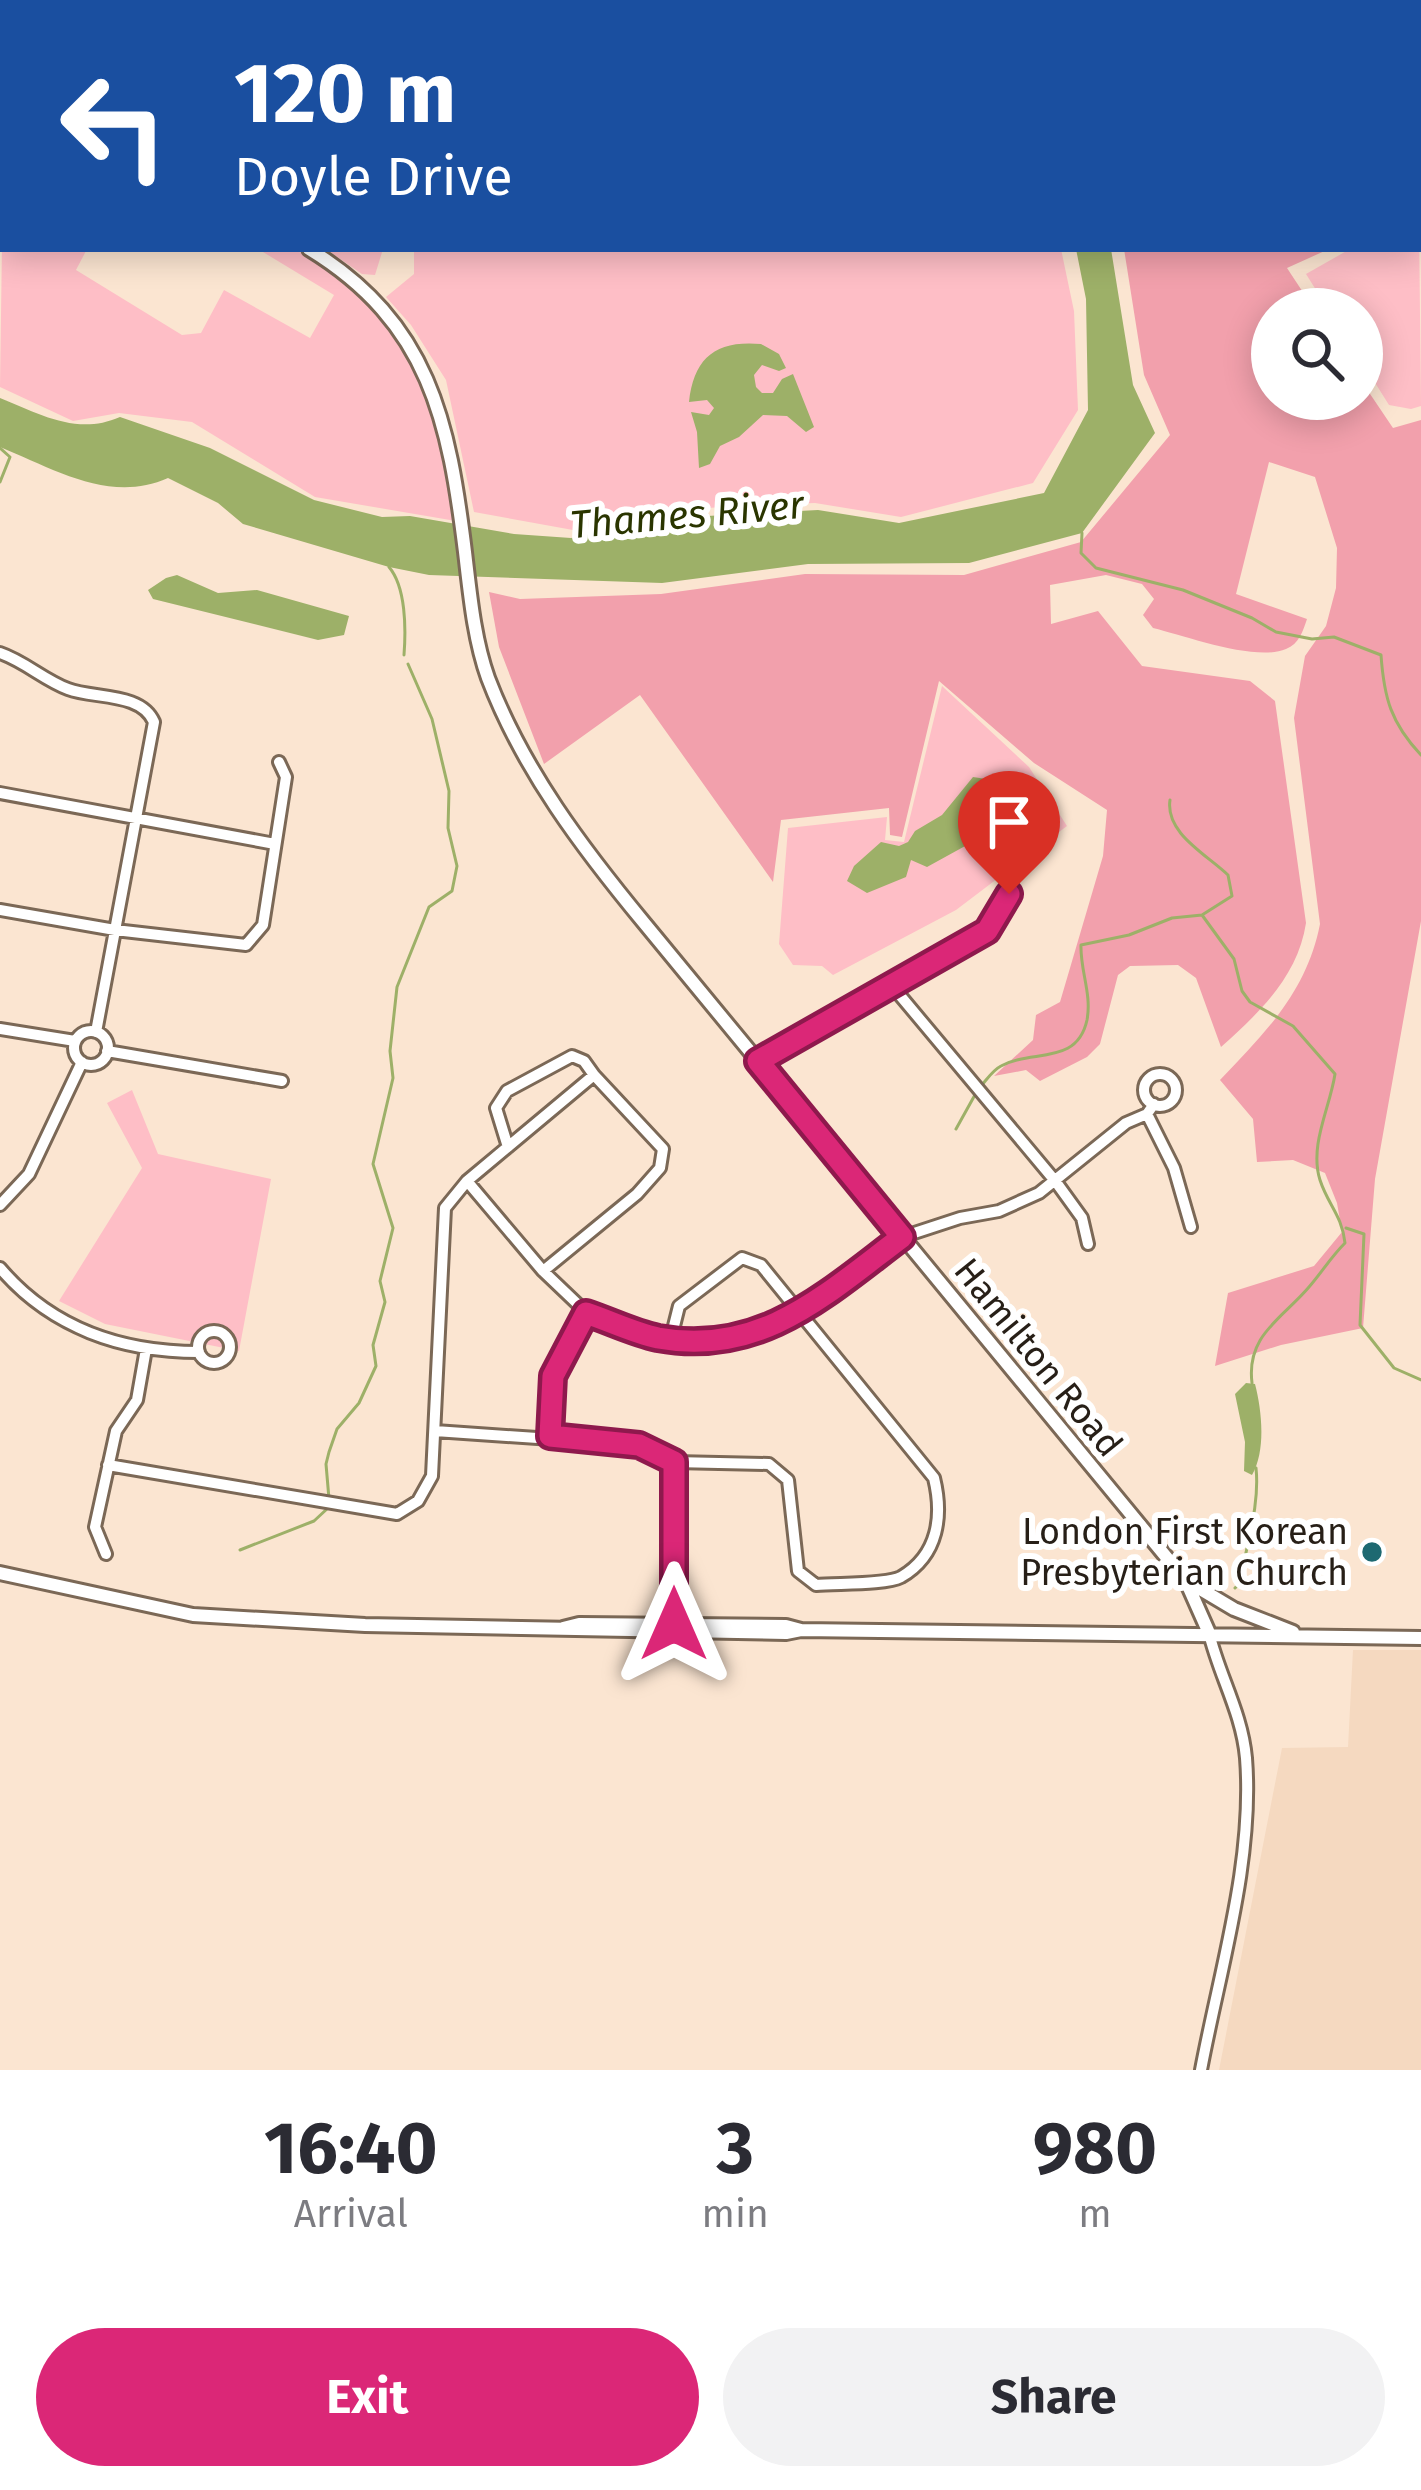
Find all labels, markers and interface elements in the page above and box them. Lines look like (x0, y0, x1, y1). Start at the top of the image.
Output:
text: 120 m (234, 43, 456, 144)
icon: left (36, 48, 192, 204)
text: Doyle Drive (234, 145, 513, 209)
map controls (1251, 288, 1383, 420)
button: search (1251, 288, 1383, 420)
water label: Thames River (568, 482, 807, 548)
pin (958, 771, 1060, 894)
icon: arrive (976, 789, 1042, 855)
street label: Hamilton Road (945, 1249, 1132, 1466)
place label: London First Korean Presbyterian Church (1020, 1510, 1348, 1595)
marker: London First Korean Presbyterian Church (1359, 1539, 1385, 1565)
position arrow (611, 1561, 737, 1687)
text: 16:40 (264, 2106, 438, 2192)
text: 3 (717, 2106, 754, 2192)
text: 980 (1033, 2106, 1157, 2192)
text: Arrival (294, 2191, 408, 2237)
text: min (702, 2191, 769, 2237)
text: m (1078, 2191, 1112, 2237)
button: Exit (36, 2328, 699, 2466)
button: Share (723, 2328, 1385, 2466)

